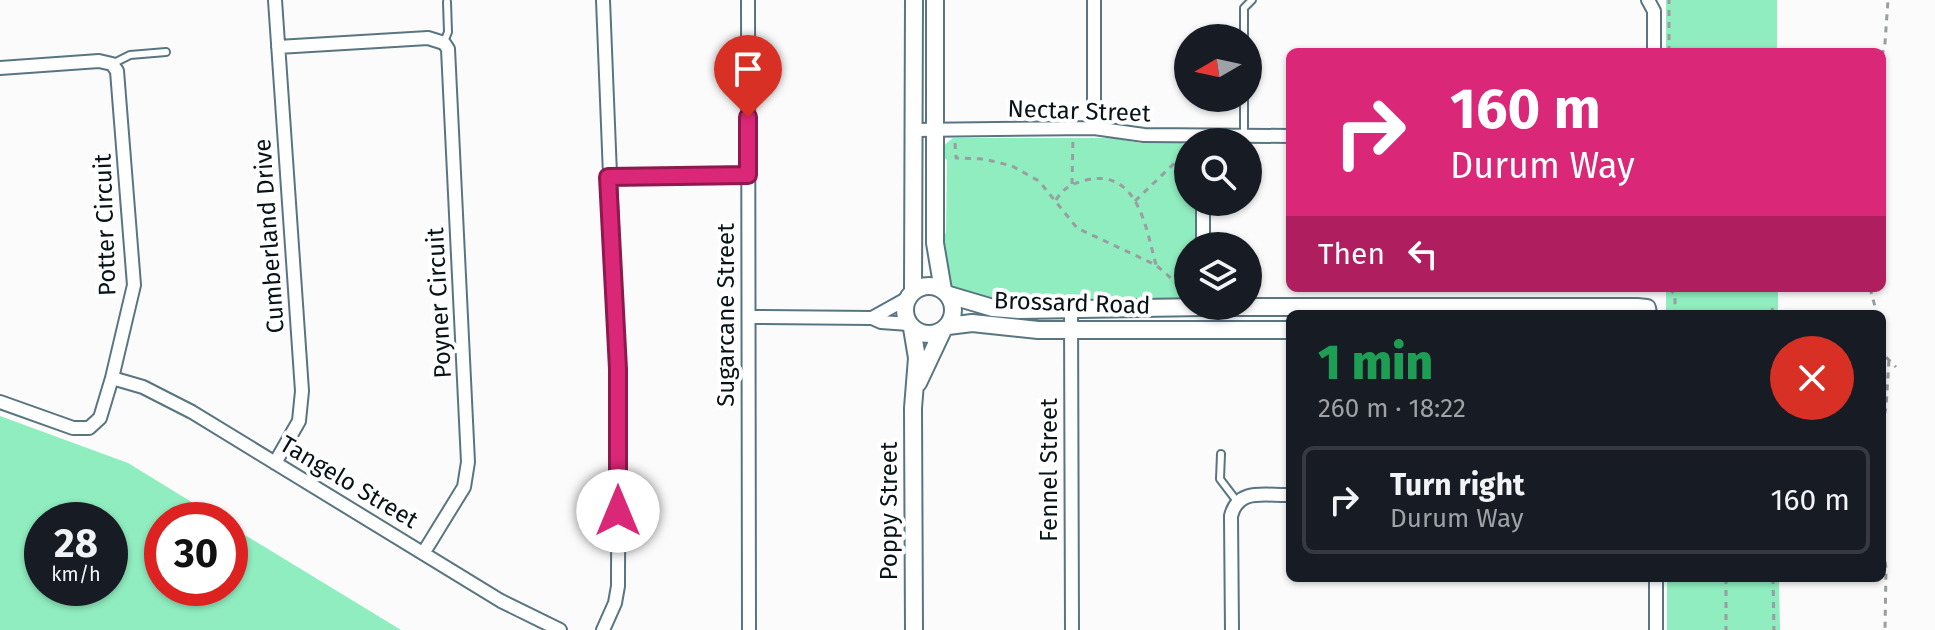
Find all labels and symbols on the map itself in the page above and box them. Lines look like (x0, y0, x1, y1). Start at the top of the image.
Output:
north arrow (1174, 24, 1262, 112)
pin (714, 35, 782, 117)
street label: Nectar Street (1007, 95, 1151, 128)
street label: Cumberland Drive (248, 138, 290, 334)
street label: Potter Circuit (89, 153, 121, 297)
street label: Sugarcane Street (712, 223, 740, 407)
street label: Poyner Circuit (421, 226, 457, 379)
street label: Brossard Road (993, 286, 1151, 320)
street label: Fennel Street (1035, 398, 1063, 542)
street label: Tangelo Street (275, 430, 423, 534)
street label: Poppy Street (875, 441, 903, 580)
position arrow (576, 469, 660, 553)
speed limit sign: 30 (144, 502, 248, 606)

